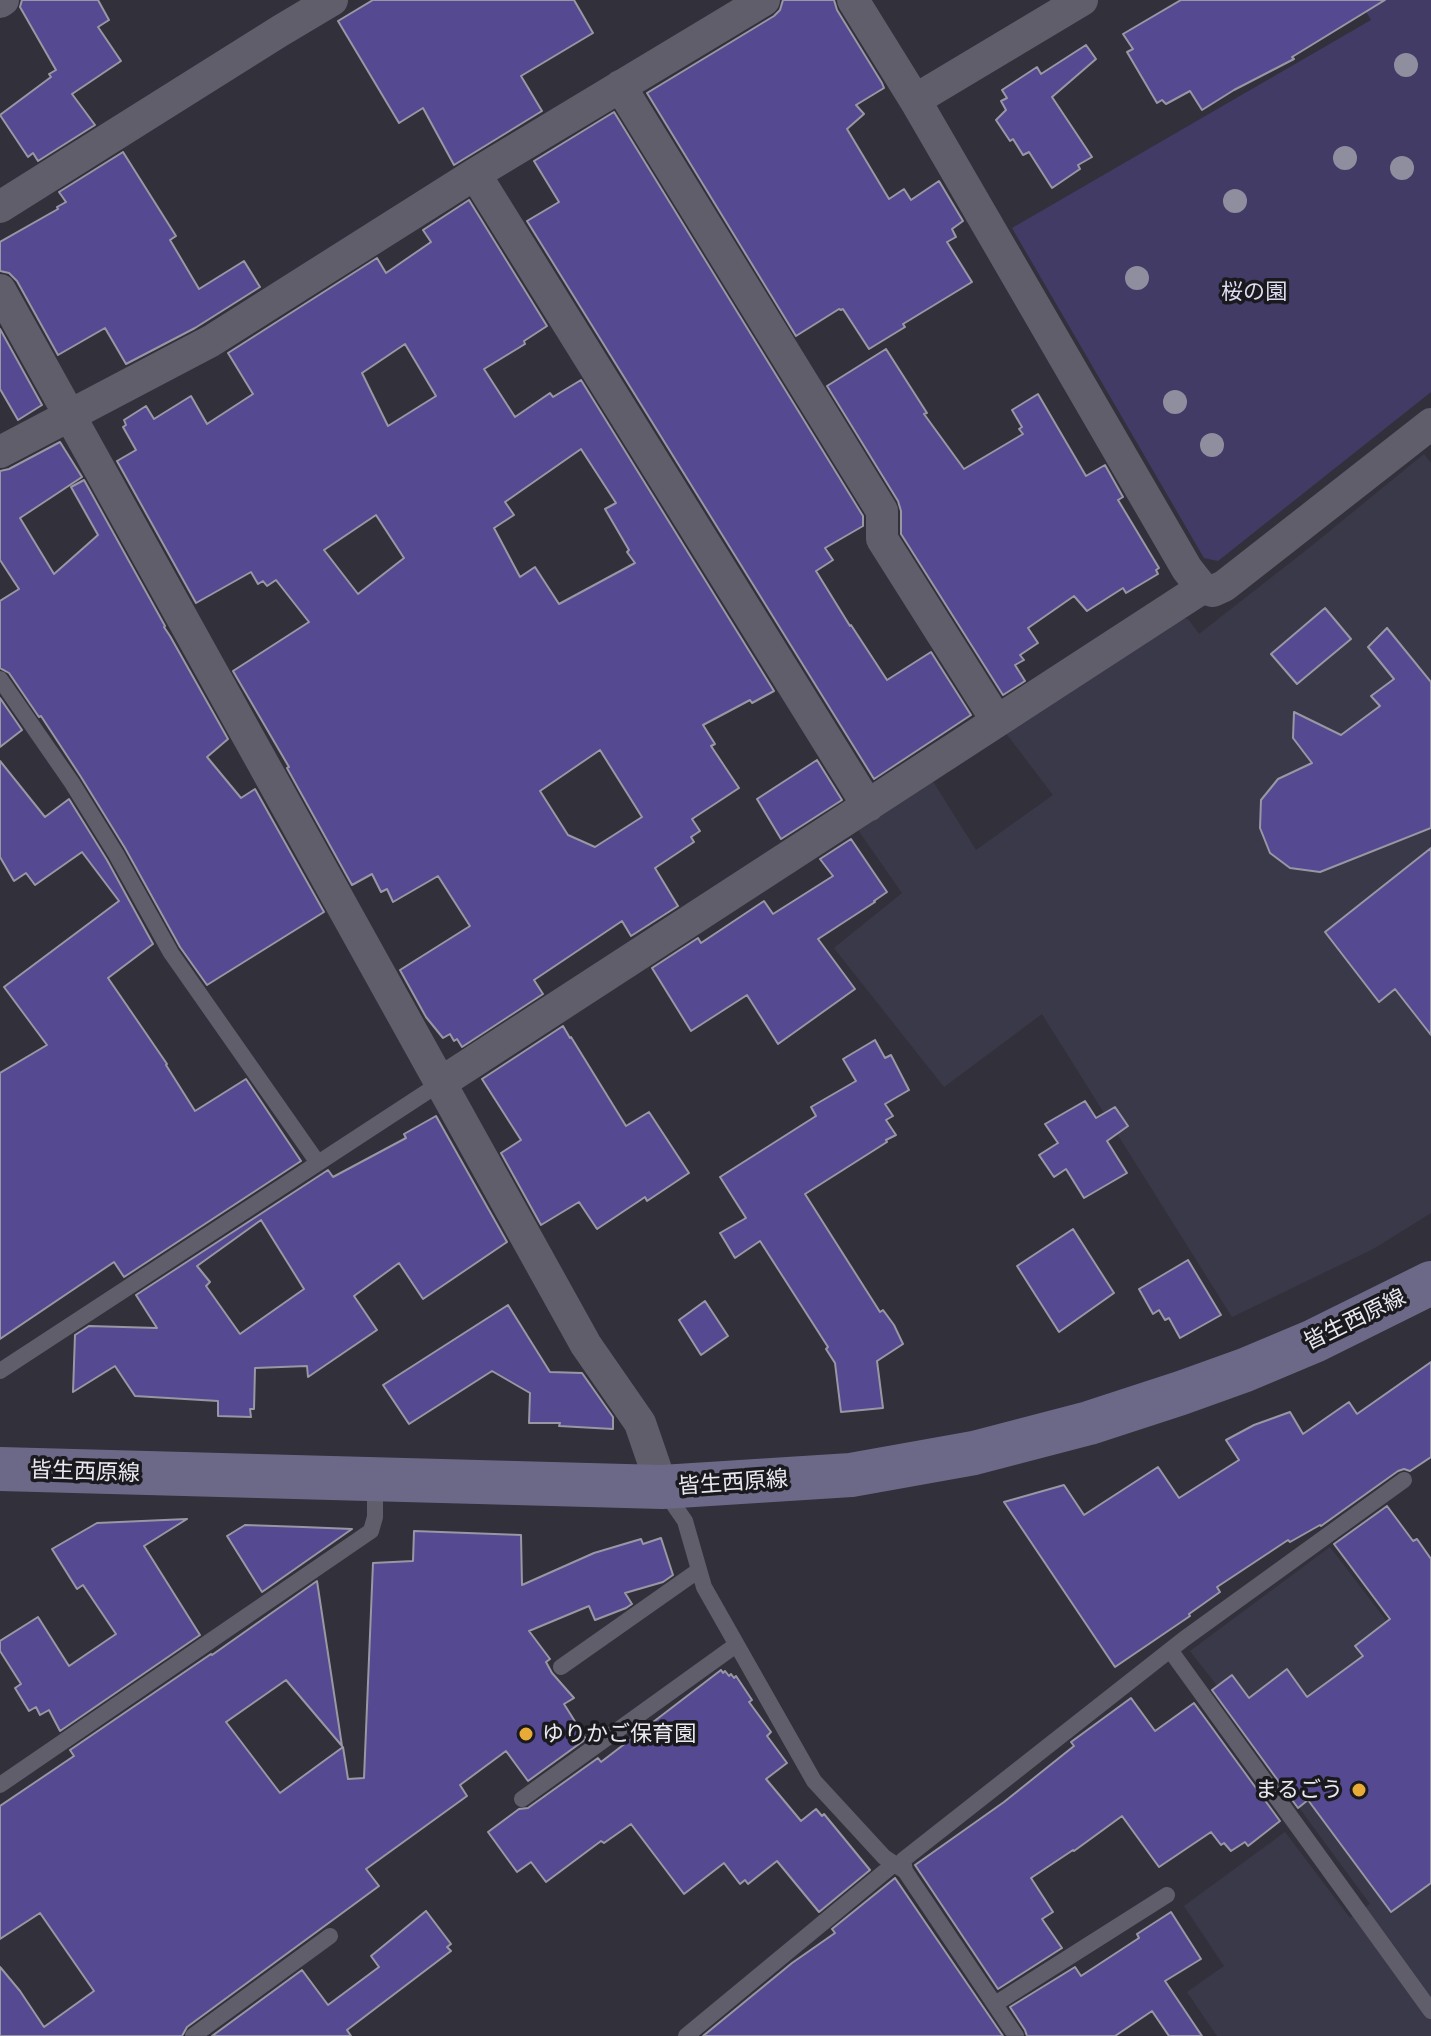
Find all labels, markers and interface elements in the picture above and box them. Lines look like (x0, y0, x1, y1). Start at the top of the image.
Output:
park label: 桜の園 (1221, 279, 1287, 305)
street label: 皆生西原線 (1300, 1284, 1410, 1356)
street label: 皆生西原線 (30, 1457, 140, 1487)
street label: 皆生西原線 (677, 1466, 789, 1500)
place label: ゆりかご保育園 (542, 1721, 696, 1747)
marker: ゆりかご保育園 (517, 1725, 535, 1743)
place label: まるごう (1255, 1777, 1343, 1803)
marker: まるごう (1350, 1781, 1368, 1799)

